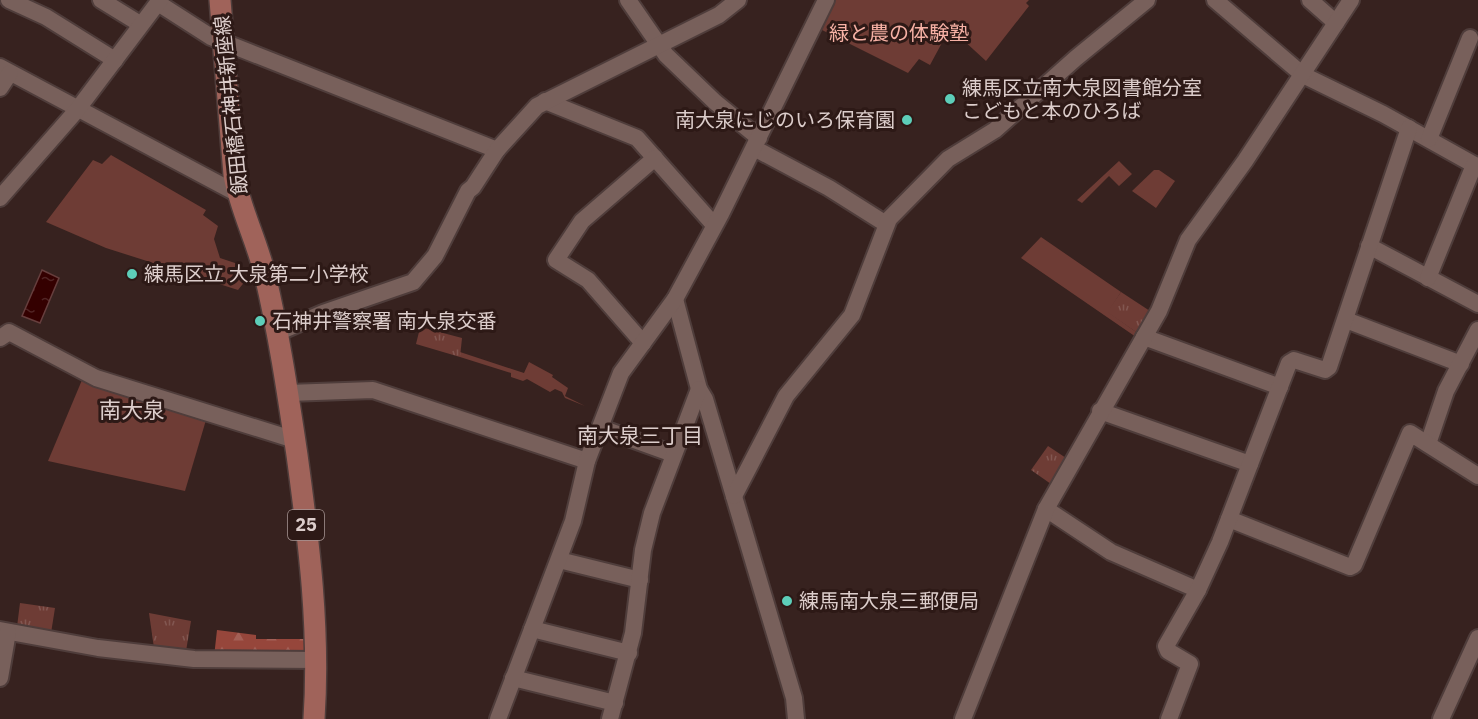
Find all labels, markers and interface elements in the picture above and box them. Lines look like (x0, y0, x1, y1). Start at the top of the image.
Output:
street label: 飯田橋石神井新座線 (208, 14, 253, 196)
park label: 緑と農の体験塾 (829, 19, 969, 46)
place label: 練馬区立南大泉図書館分室 こどもと本のひろば (962, 74, 1202, 124)
marker: 練馬区立南大泉図書館分室 こどもと本のひろば (943, 92, 957, 106)
place label: 南大泉にじのいろ保育園 (675, 106, 895, 133)
marker: 南大泉にじのいろ保育園 (900, 113, 914, 127)
place label: 練馬区立 大泉第二小学校 (144, 260, 369, 287)
marker: 練馬区立 大泉第二小学校 (125, 267, 139, 281)
place label: 石神井警察署 南大泉交番 (272, 307, 497, 334)
marker: 石神井警察署 南大泉交番 (253, 314, 267, 328)
district label: 南大泉 (99, 395, 165, 424)
district label: 南大泉三丁目 (577, 421, 703, 449)
road number: 25 (288, 510, 324, 540)
place label: 練馬南大泉三郵便局 (799, 587, 979, 614)
marker: 練馬南大泉三郵便局 (780, 594, 794, 608)

